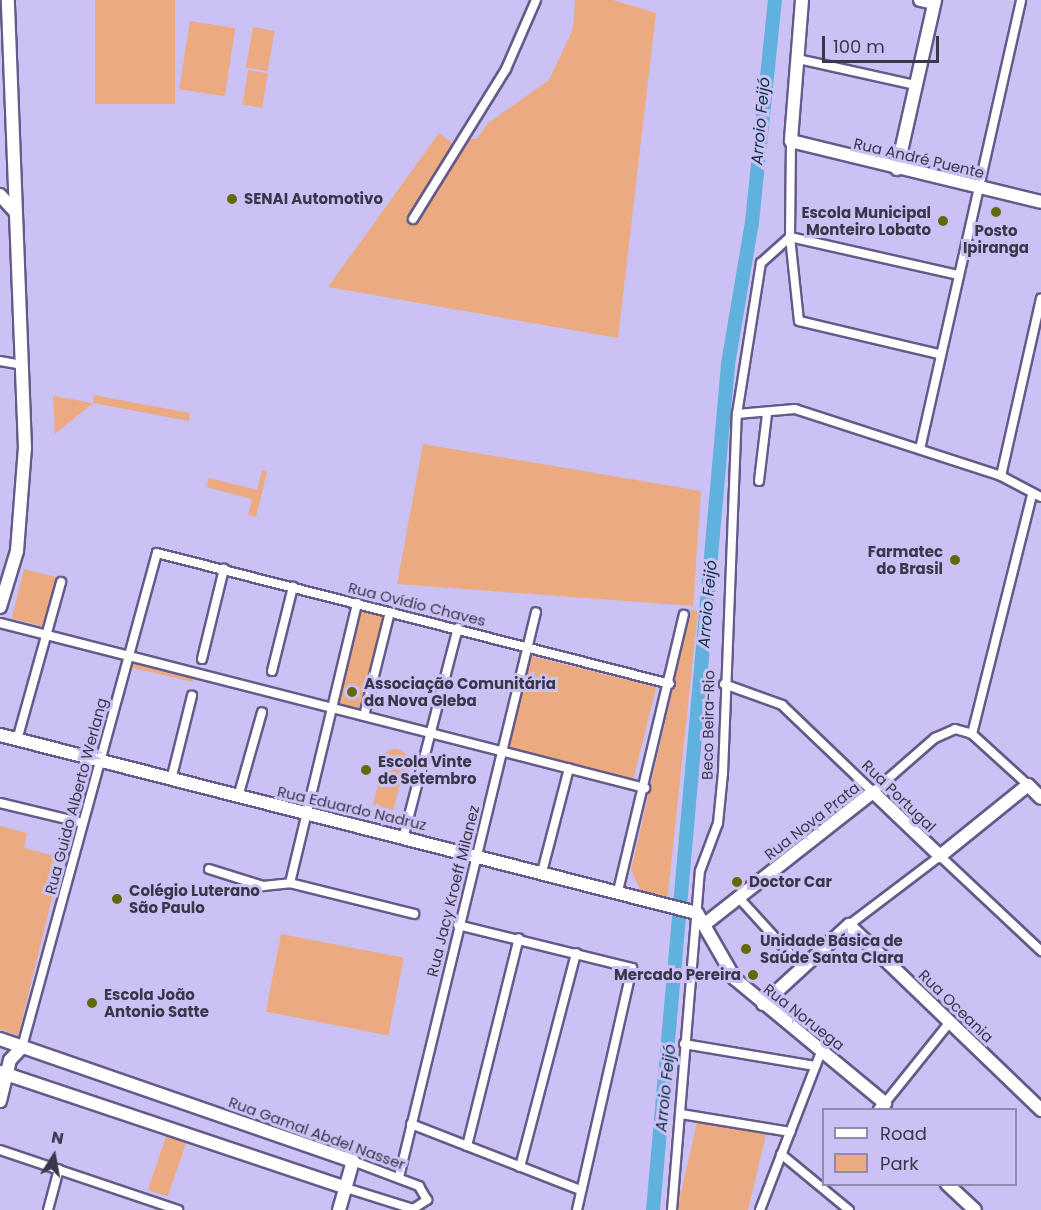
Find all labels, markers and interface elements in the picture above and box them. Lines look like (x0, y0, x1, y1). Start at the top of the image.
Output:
scale bar (825, 24, 942, 62)
text: 100 m (833, 34, 885, 59)
water label: Arroio Feijó (748, 76, 774, 166)
street label: Rua André Puente (852, 134, 986, 182)
place label: SENAI Automotivo (244, 190, 383, 208)
marker: SENAI Automotivo (225, 192, 239, 206)
place label: Escola Municipal Monteiro Lobato (801, 203, 931, 238)
marker: Posto Ipiranga (989, 205, 1003, 219)
marker: Escola Municipal Monteiro Lobato (936, 214, 950, 228)
place label: Posto Ipiranga (963, 221, 1029, 256)
place label: Farmatec do Brasil (868, 542, 943, 577)
marker: Farmatec do Brasil (948, 553, 962, 567)
water label: Arroio Feijó (695, 559, 721, 649)
street label: Rua Ovídio Chaves (346, 578, 488, 630)
street label: Beco Beira-Rio (698, 670, 718, 780)
place label: Associação Comunitária da Nova Gleba (364, 674, 556, 709)
marker: Associação Comunitária da Nova Gleba (345, 685, 359, 699)
street label: Rua Guido Alberto Werlang (41, 696, 111, 896)
place label: Escola Vinte de Setembro (378, 752, 476, 787)
street label: Rua Portugal (858, 756, 940, 836)
marker: Escola Vinte de Setembro (359, 763, 373, 777)
street label: Rua Nova Prata (761, 778, 863, 864)
street label: Rua Eduardo Nadruz (276, 782, 428, 834)
street label: Rua Jacy Kroeff Milanez (423, 803, 483, 979)
place label: Doctor Car (749, 873, 832, 891)
marker: Doctor Car (730, 875, 744, 889)
place label: Colégio Luterano São Paulo (129, 881, 260, 916)
marker: Colégio Luterano São Paulo (110, 892, 124, 906)
place label: Unidade Básica de Saúde Santa Clara (760, 931, 904, 966)
marker: Unidade Básica de Saúde Santa Clara (737, 940, 755, 958)
place label: Mercado Pereira (614, 966, 741, 984)
street label: Rua Oceania (915, 966, 997, 1046)
marker: Mercado Pereira (746, 968, 760, 982)
street label: Rua Noruega (760, 980, 848, 1054)
place label: Escola João Antonio Satte (104, 985, 209, 1020)
marker: Escola João Antonio Satte (85, 996, 99, 1010)
water label: Arroio Feijó (652, 1043, 680, 1133)
street label: Rua Gamal Abdel Nasser (226, 1093, 408, 1173)
legend (822, 1108, 1017, 1186)
text: Road (880, 1121, 927, 1146)
text: N (49, 1125, 66, 1150)
north arrow (24, 1126, 84, 1186)
text: Park (880, 1151, 919, 1176)

